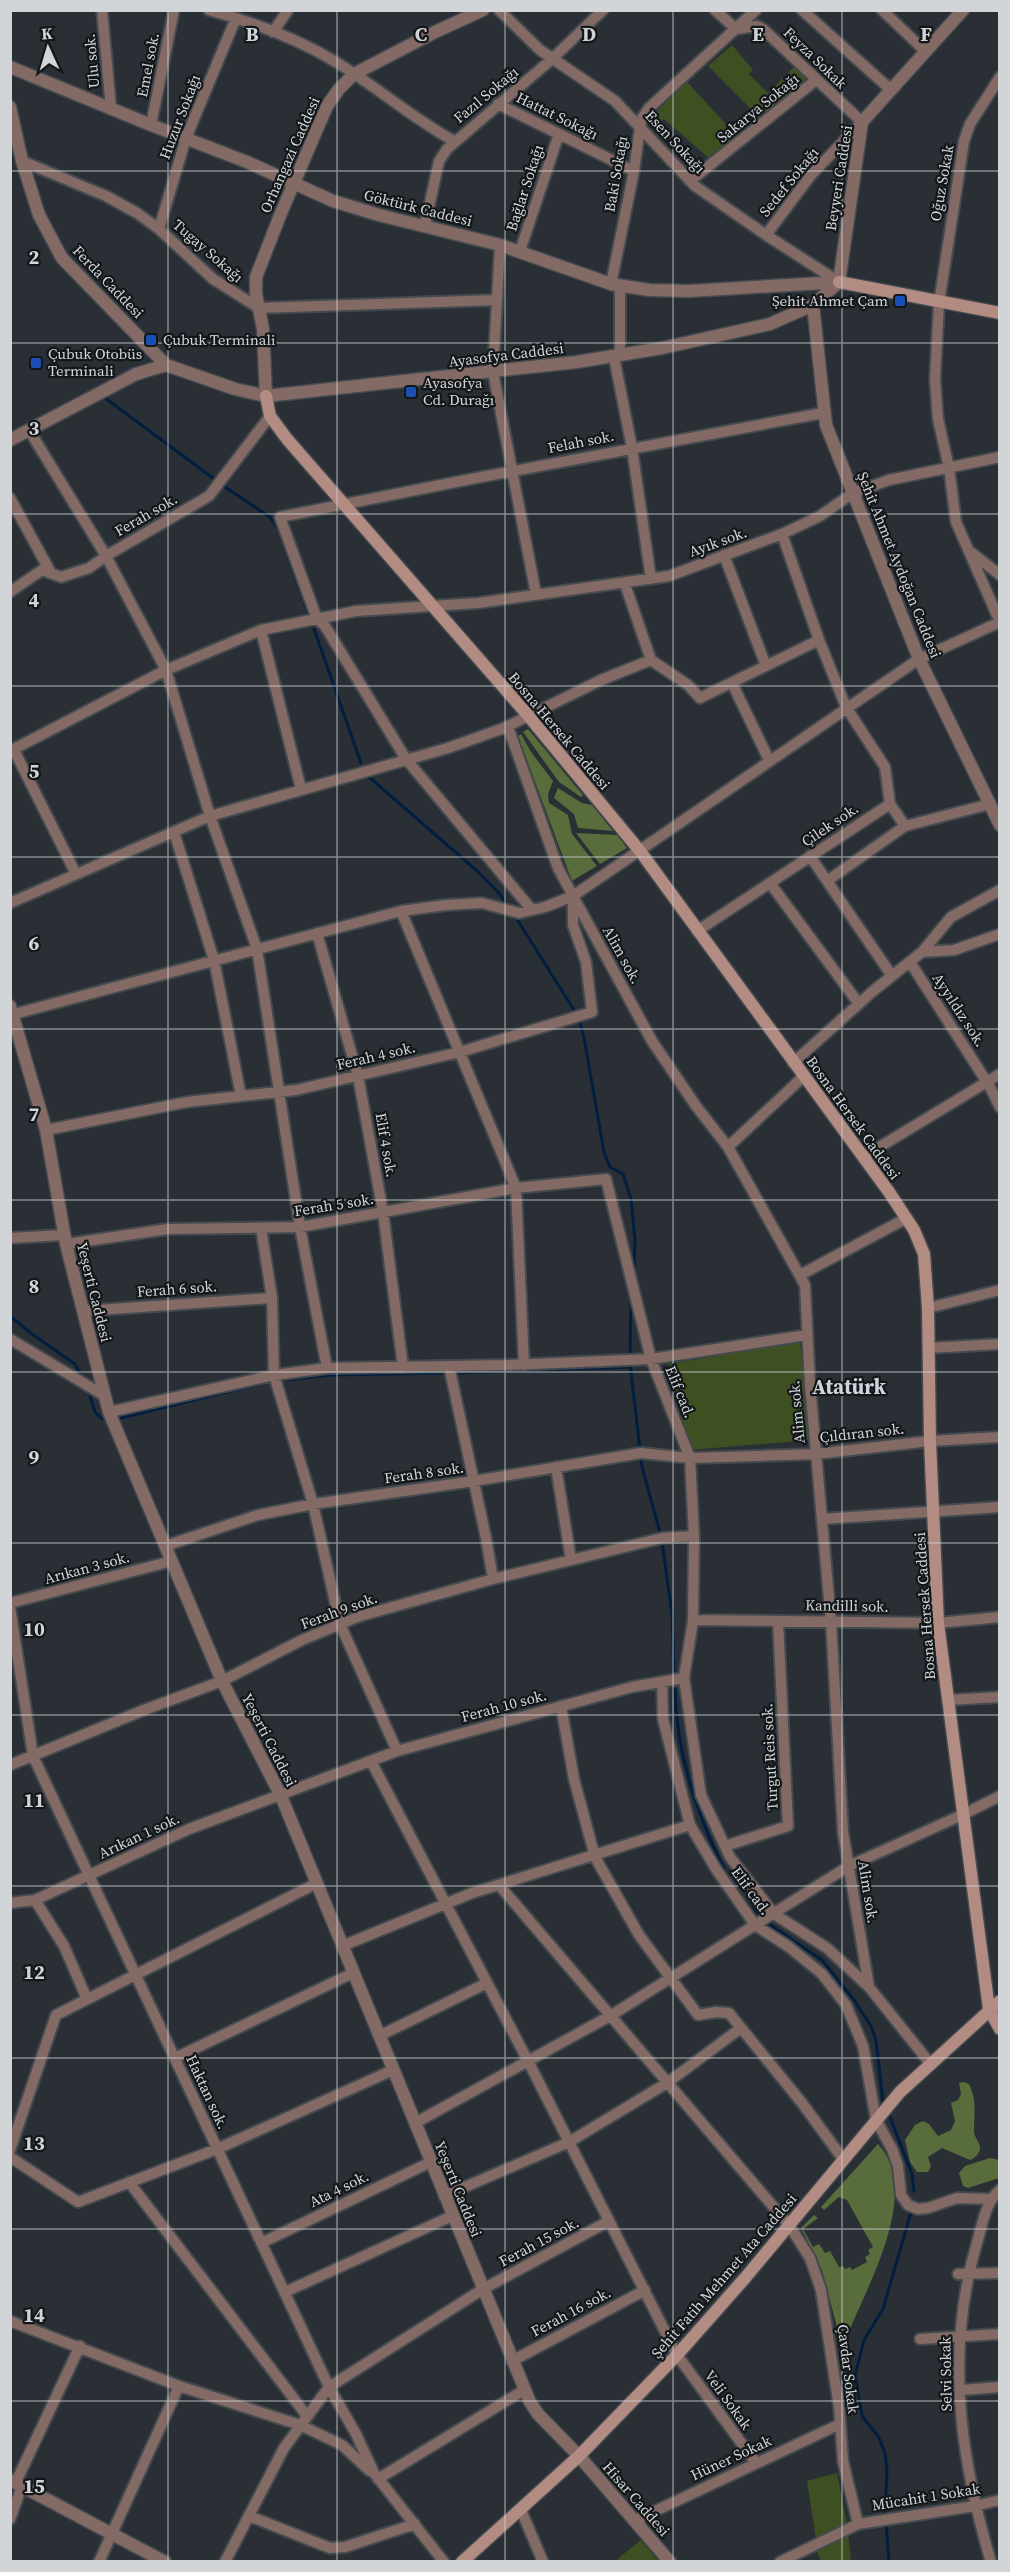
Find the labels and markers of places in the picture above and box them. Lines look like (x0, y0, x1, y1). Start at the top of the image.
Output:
place label: Şehit Ahmet Çam (772, 290, 888, 311)
marker: Şehit Ahmet Çam (893, 294, 907, 308)
place label: Çubuk Terminali (163, 329, 275, 350)
marker: Çubuk Terminali (144, 333, 158, 347)
place label: Çubuk Otobüs Terminali (48, 343, 142, 381)
marker: Çubuk Otobüs Terminali (29, 356, 43, 370)
place label: Ayasofya Cd. Durağı (423, 372, 494, 410)
marker: Ayasofya Cd. Durağı (404, 385, 418, 399)

